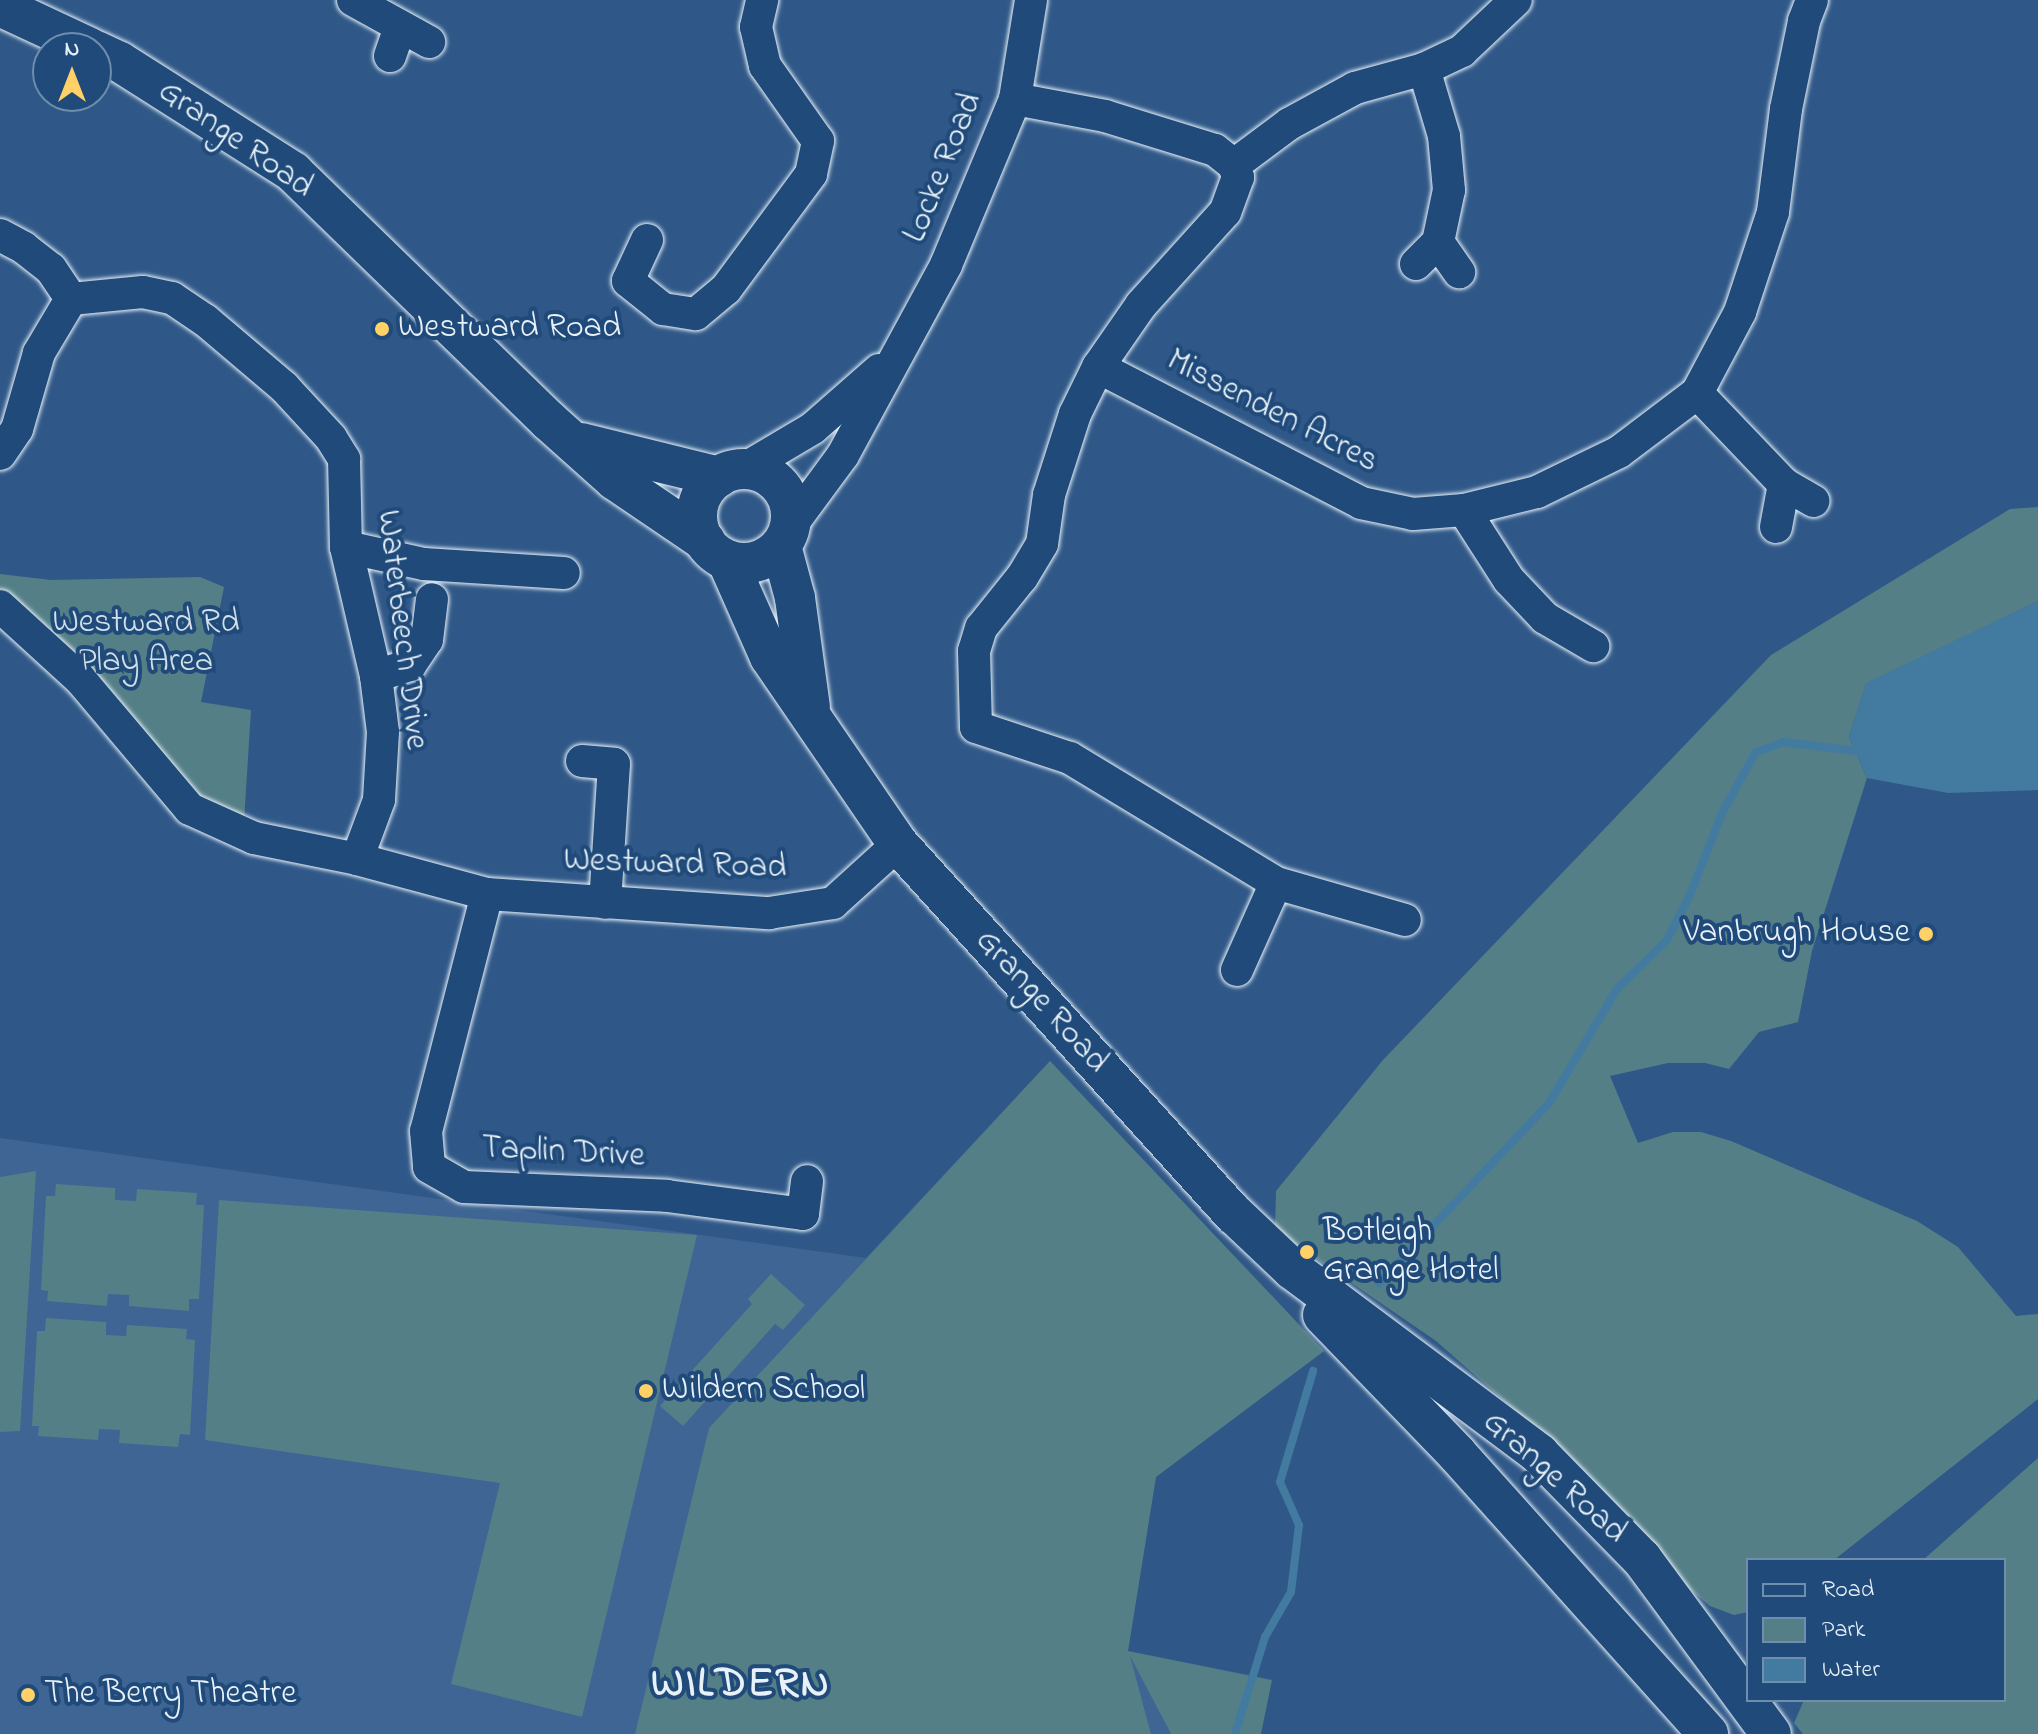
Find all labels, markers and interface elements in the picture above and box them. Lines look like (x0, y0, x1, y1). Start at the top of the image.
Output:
north arrow (32, 32, 112, 112)
text: N (65, 34, 79, 66)
street label: Grange Road (150, 72, 320, 208)
street label: Locke Road (896, 87, 992, 249)
place label: Westward Road (398, 309, 621, 349)
marker: Westward Road (373, 320, 391, 338)
street label: Missenden Acres (1159, 341, 1385, 483)
street label: Waterbeech Drive (366, 508, 436, 752)
park label: Westward Rd Play Area (52, 603, 240, 682)
street label: Westward Road (563, 841, 787, 889)
place label: Vanbrugh House (1683, 914, 1910, 954)
street label: Grange Road (966, 921, 1116, 1083)
marker: Vanbrugh House (1917, 925, 1935, 943)
street label: Taplin Drive (480, 1128, 646, 1178)
place label: Botleigh Grange Hotel (1323, 1212, 1499, 1292)
marker: Botleigh Grange Hotel (1298, 1243, 1316, 1261)
place label: Wildern School (662, 1371, 865, 1411)
marker: Wildern School (637, 1382, 655, 1400)
street label: Grange Road (1473, 1403, 1635, 1553)
legend (1746, 1558, 2006, 1702)
text: Road (1822, 1573, 1874, 1608)
text: Park (1822, 1613, 1865, 1648)
text: Water (1822, 1653, 1880, 1688)
district label: WILDERN (651, 1660, 831, 1710)
place label: The Berry Theatre (44, 1675, 296, 1715)
marker: The Berry Theatre (19, 1686, 37, 1704)

